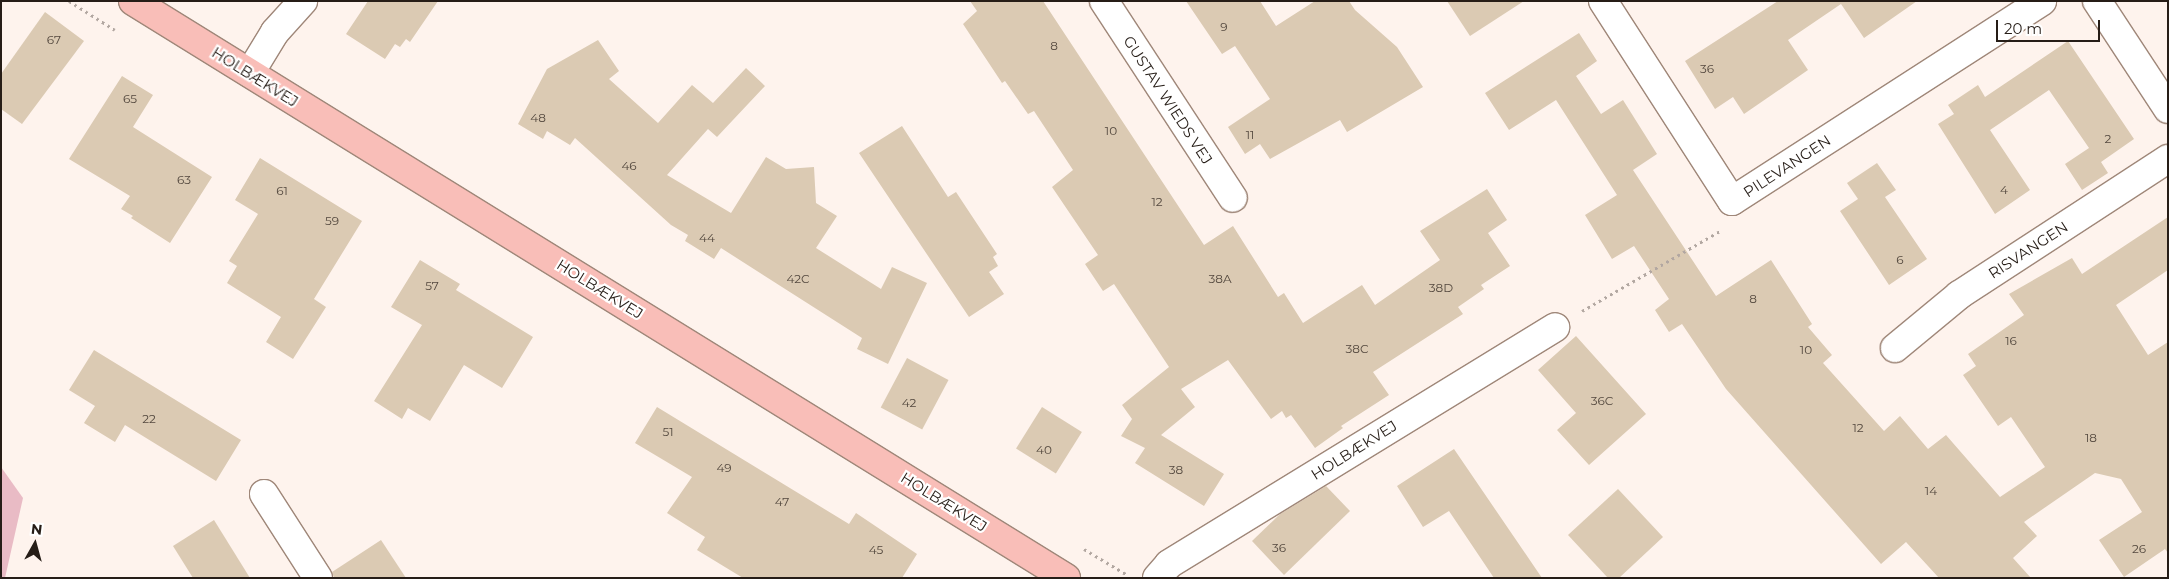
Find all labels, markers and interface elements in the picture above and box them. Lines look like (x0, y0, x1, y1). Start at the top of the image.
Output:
scale bar (1999, 10, 2103, 42)
text: 20 m (2004, 19, 2042, 38)
house number: 9 (1220, 20, 1228, 34)
street label: GUSTAV WIEDS VEJ (1120, 32, 1216, 168)
house number: 67 (47, 33, 61, 47)
house number: 8 (1050, 39, 1058, 53)
street label: HOLBÆKVEJ (209, 43, 301, 111)
house number: 36 (1700, 62, 1714, 76)
house number: 65 (123, 92, 137, 106)
house number: 48 (530, 111, 546, 125)
house number: 10 (1105, 124, 1117, 138)
house number: 11 (1246, 128, 1254, 142)
street label: PILEVANGEN (1740, 131, 1834, 201)
house number: 2 (2105, 132, 2111, 146)
house number: 46 (621, 159, 637, 173)
house number: 63 (177, 173, 191, 187)
house number: 4 (2000, 183, 2008, 197)
house number: 61 (276, 184, 288, 198)
house number: 12 (1151, 195, 1163, 209)
house number: 59 (325, 214, 339, 228)
street label: RISVANGEN (1985, 218, 2071, 282)
house number: 44 (699, 231, 715, 245)
house number: 6 (1896, 253, 1904, 267)
street label: HOLBÆKVEJ (554, 255, 646, 323)
house number: 42C (786, 272, 810, 286)
house number: 38A (1209, 272, 1231, 286)
house number: 57 (425, 279, 439, 293)
house number: 38D (1429, 281, 1453, 295)
house number: 8 (1749, 292, 1757, 306)
house number: 16 (2005, 334, 2017, 348)
house number: 38C (1346, 342, 1368, 356)
house number: 10 (1800, 343, 1812, 357)
house number: 36C (1591, 394, 1613, 408)
house number: 42 (902, 396, 916, 410)
house number: 22 (142, 412, 156, 426)
street label: HOLBÆKVEJ (1308, 416, 1400, 484)
house number: 12 (1852, 421, 1864, 435)
house number: 51 (662, 425, 674, 439)
house number: 18 (2085, 431, 2097, 445)
house number: 40 (1036, 443, 1052, 457)
house number: 49 (716, 461, 732, 475)
house number: 38 (1169, 463, 1183, 477)
street label: HOLBÆKVEJ (898, 468, 990, 536)
house number: 14 (1925, 484, 1937, 498)
house number: 47 (775, 495, 789, 509)
north arrow (10, 519, 60, 569)
text: N (30, 519, 44, 539)
house number: 36 (1272, 541, 1286, 555)
house number: 26 (2132, 542, 2146, 556)
house number: 45 (869, 543, 883, 557)

